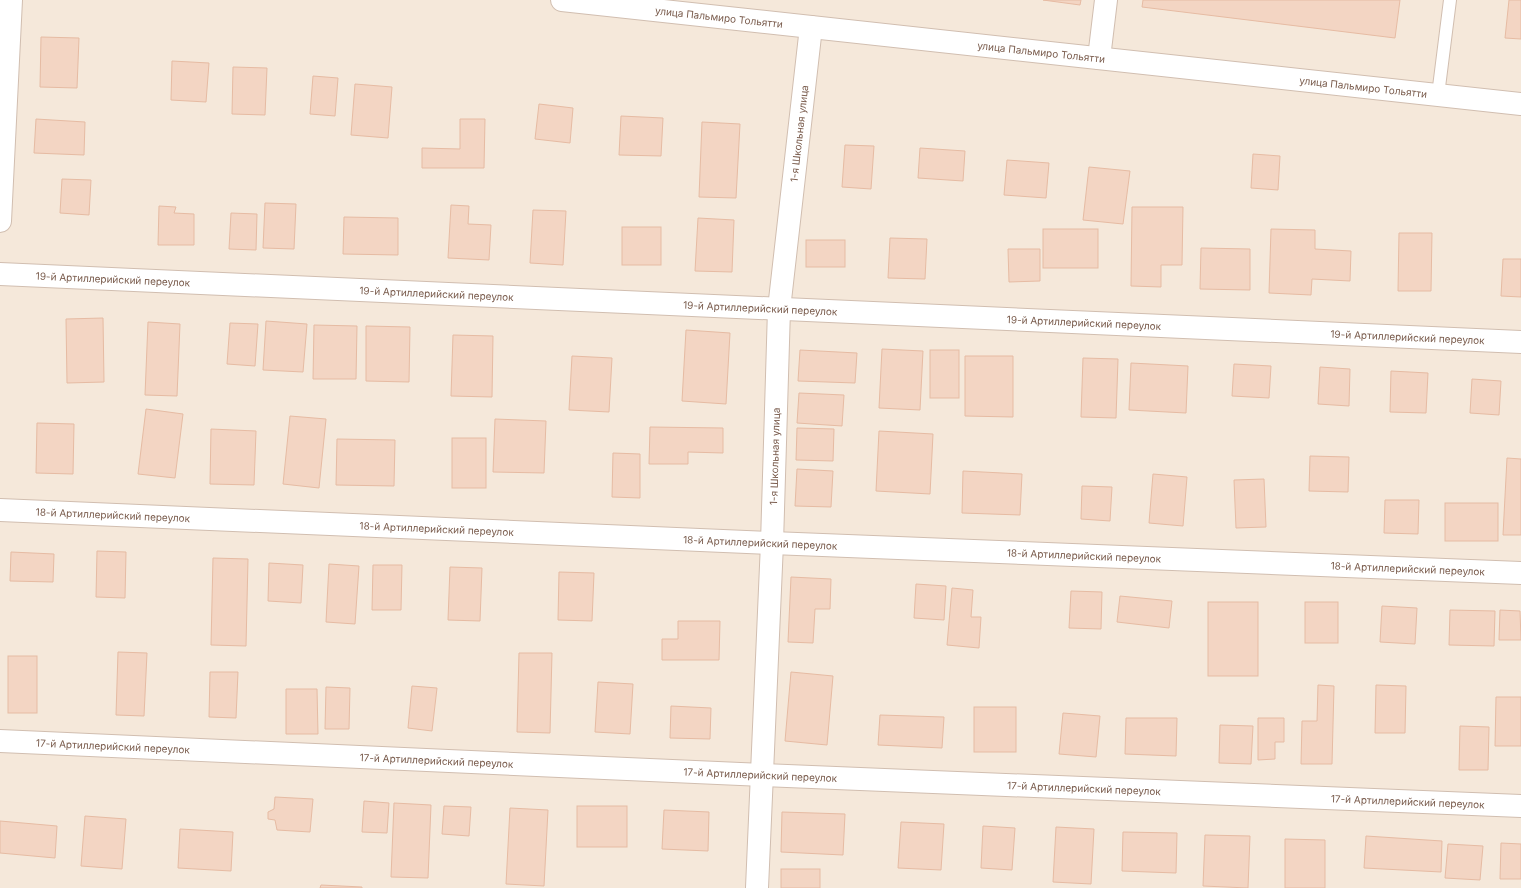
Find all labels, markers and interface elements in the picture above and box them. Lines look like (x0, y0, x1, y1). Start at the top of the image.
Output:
street label: улица Пальмиро Тольятти (655, 4, 784, 30)
street label: улица Пальмиро Тольятти (977, 39, 1106, 65)
street label: улица Пальмиро Тольятти (1299, 74, 1428, 100)
street label: 1-я Школьная улица (787, 84, 810, 183)
street label: 19-й Артиллерийский переулок (35, 270, 191, 289)
street label: 19-й Артиллерийский переулок (359, 284, 515, 303)
street label: 19-й Артиллерийский переулок (683, 299, 838, 317)
street label: 19-й Артиллерийский переулок (1007, 313, 1162, 332)
street label: 19-й Артиллерийский переулок (1330, 327, 1486, 346)
street label: 1-я Школьная улица (767, 407, 782, 505)
street label: 18-й Артиллерийский переулок (36, 506, 191, 524)
street label: 18-й Артиллерийский переулок (359, 519, 515, 538)
street label: 18-й Артиллерийский переулок (683, 533, 838, 552)
street label: 18-й Артиллерийский переулок (1007, 546, 1162, 565)
street label: 18-й Артиллерийский переулок (1330, 559, 1486, 578)
street label: 17-й Артиллерийский переулок (36, 737, 191, 755)
street label: 17-й Артиллерийский переулок (359, 751, 514, 770)
street label: 17-й Артиллерийский переулок (683, 765, 838, 784)
street label: 17-й Артиллерийский переулок (1007, 779, 1162, 797)
street label: 17-й Артиллерийский переулок (1331, 792, 1485, 811)

